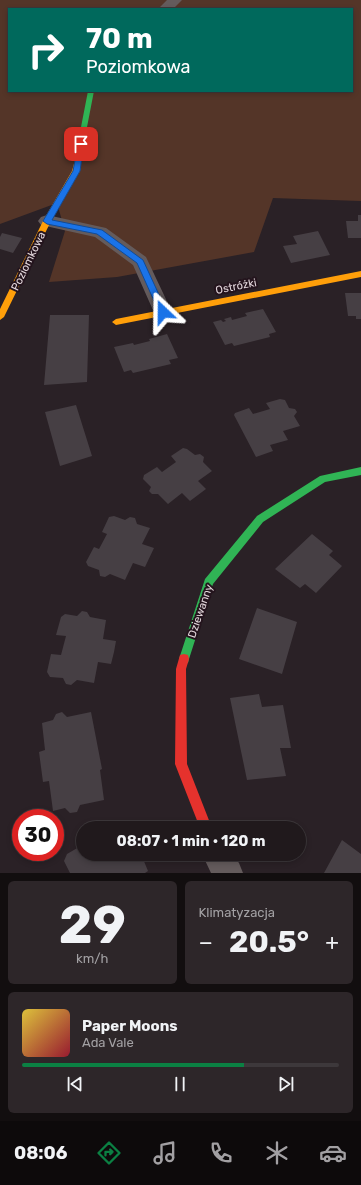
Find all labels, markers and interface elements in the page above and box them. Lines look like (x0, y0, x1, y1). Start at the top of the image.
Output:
text: 70 m (86, 22, 153, 55)
icon: right (20, 24, 72, 76)
text: Poziomkowa (86, 56, 191, 78)
pin (64, 127, 98, 161)
icon: arrive (70, 133, 92, 155)
street label: Poziomkowa (9, 230, 48, 293)
street label: Ostróżki (214, 276, 258, 297)
position arrow (142, 291, 184, 333)
street label: Dziewanny (185, 583, 216, 640)
speed limit sign: 30 (12, 809, 64, 861)
text: 08:07 · 1 min · 120 m (117, 832, 265, 850)
text: 29 (59, 894, 126, 956)
text: Klimatyzacja (199, 905, 275, 920)
text: 20.5° (229, 924, 309, 960)
text: − (199, 929, 213, 956)
text: + (325, 929, 339, 956)
text: km/h (76, 951, 108, 966)
text: Paper Moons (82, 1017, 178, 1035)
text: Ada Vale (82, 1035, 134, 1050)
icon: previous (64, 1073, 86, 1095)
icon: pause (169, 1073, 191, 1095)
icon: next (275, 1073, 297, 1095)
icon: directions (95, 1139, 123, 1167)
icon: music (151, 1139, 179, 1167)
icon: phone (207, 1139, 235, 1167)
icon: climate (263, 1139, 291, 1167)
icon: car (319, 1139, 347, 1167)
text: 08:06 (14, 1142, 68, 1164)

